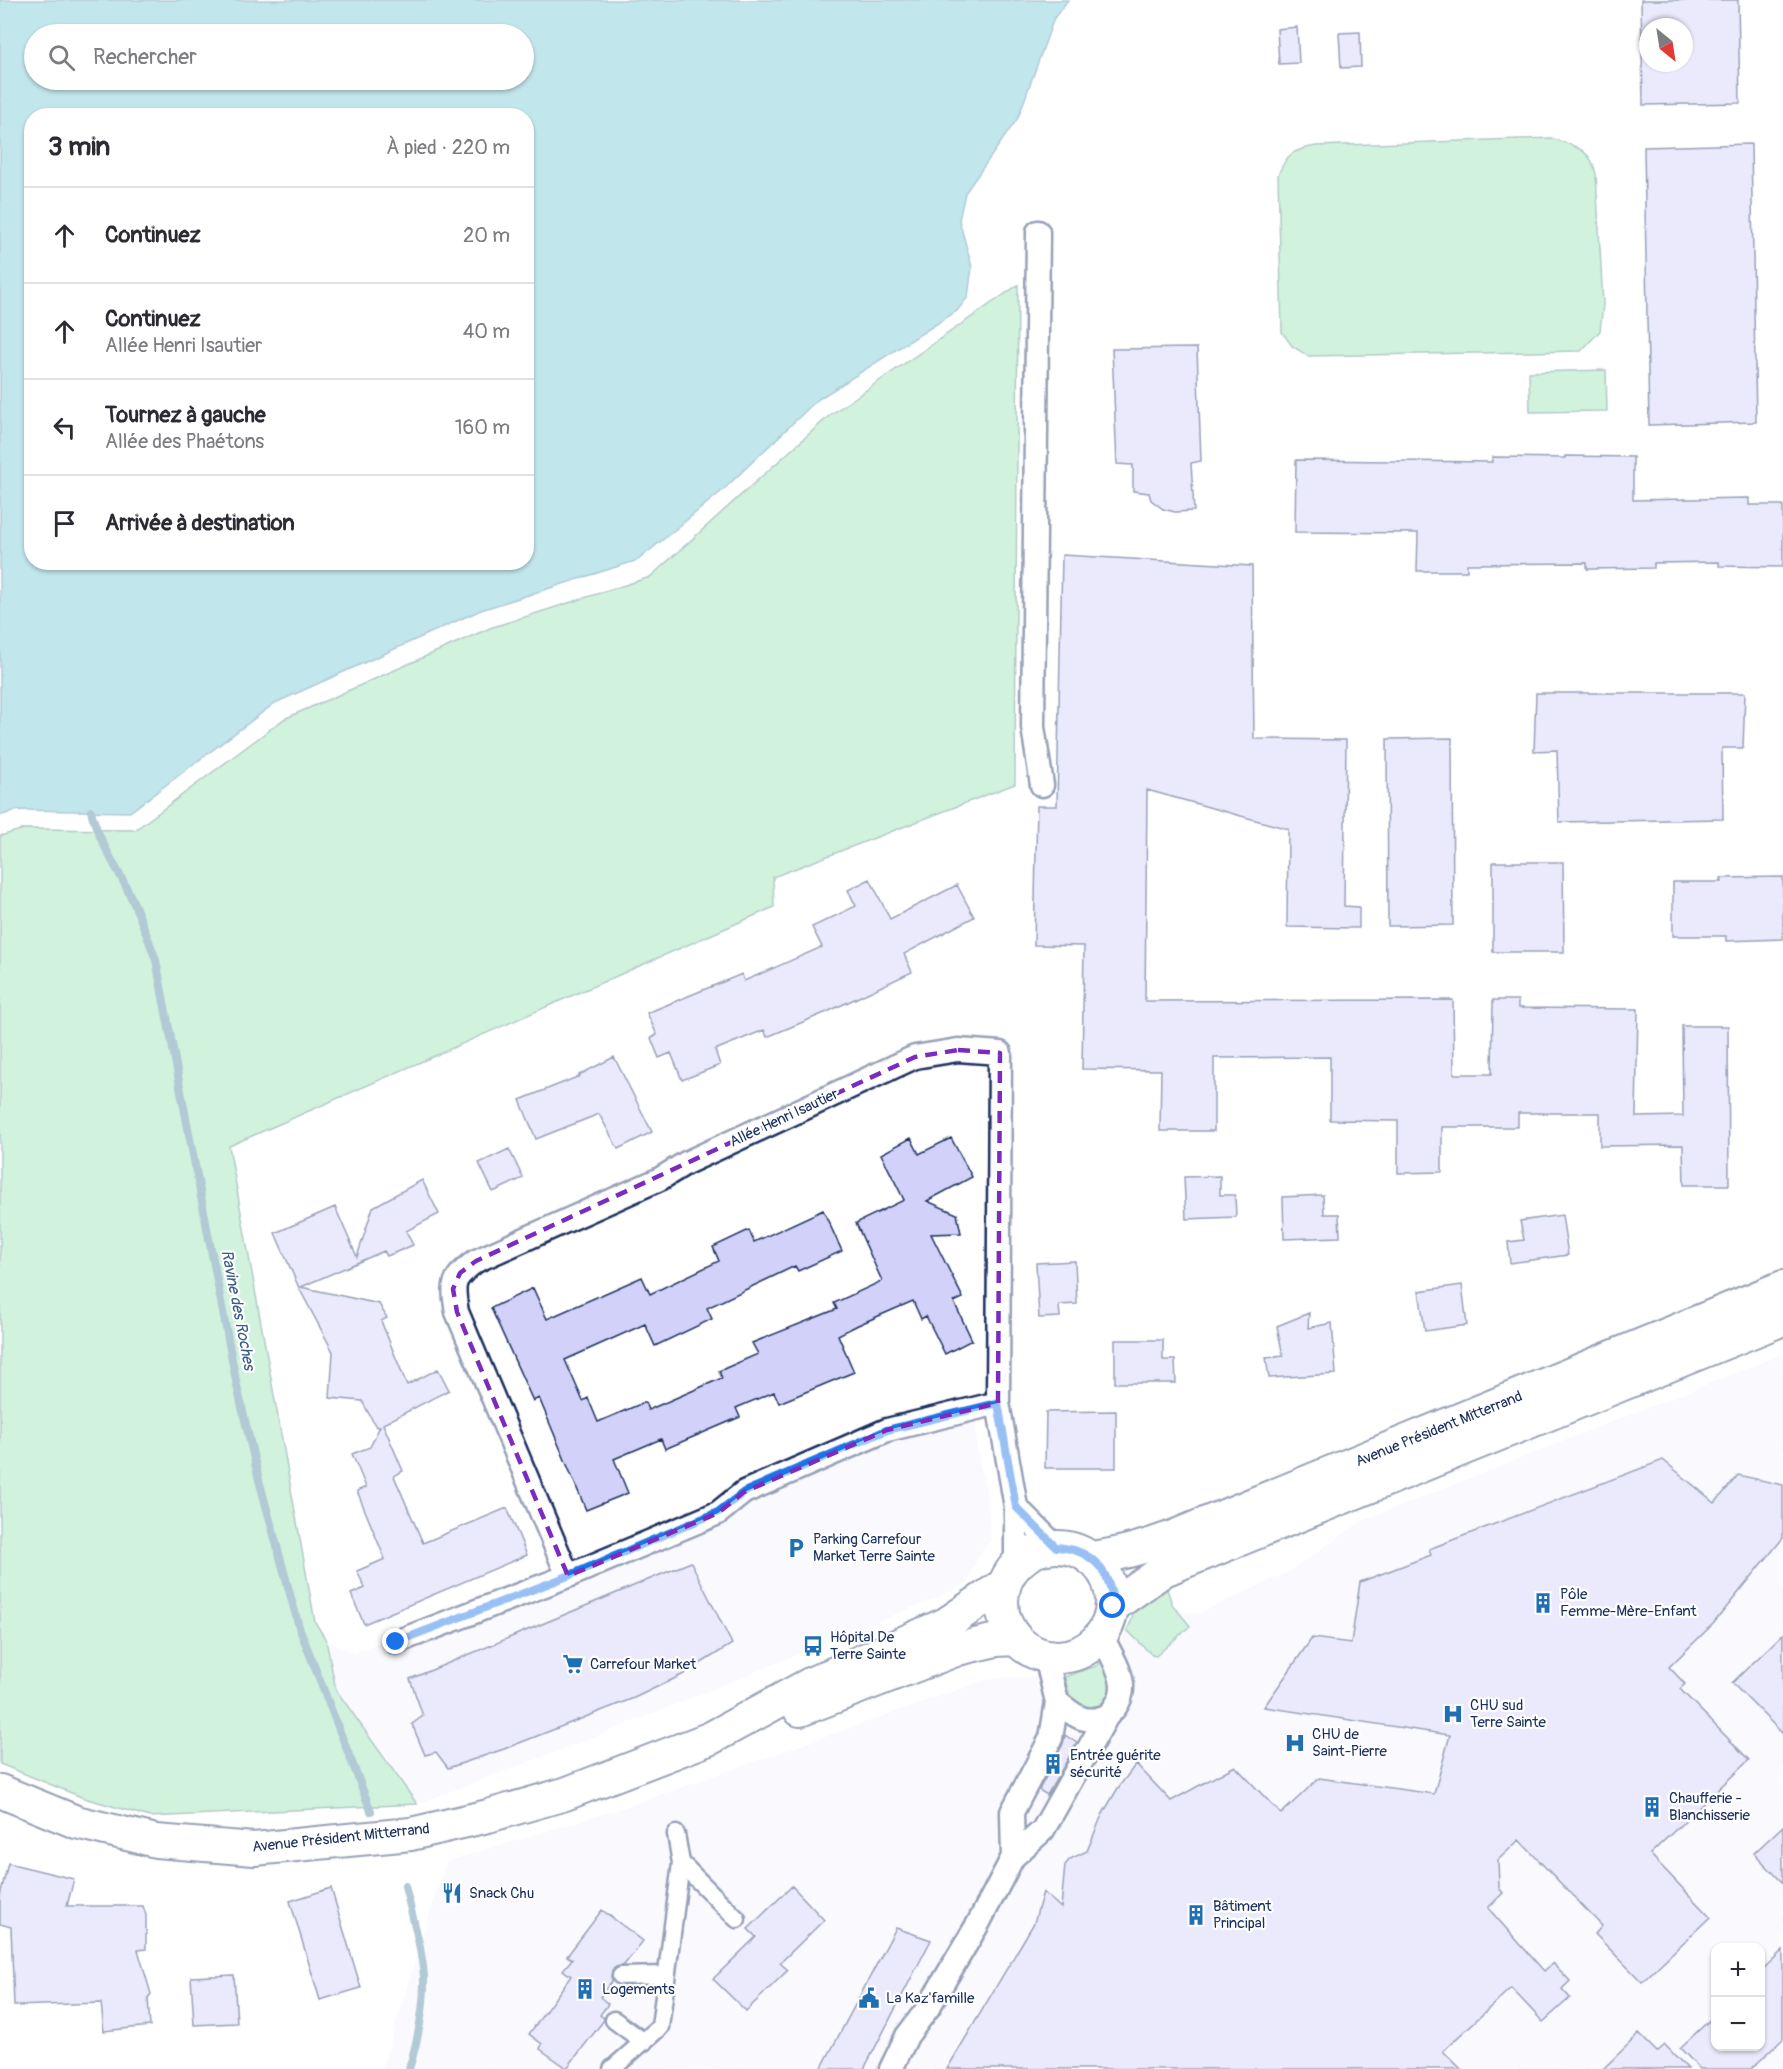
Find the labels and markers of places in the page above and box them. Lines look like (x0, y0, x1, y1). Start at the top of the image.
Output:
place label: Parking Carrefour Market Terre Sainte (813, 1530, 936, 1566)
parking icon: Parking Carrefour Market Terre Sainte (784, 1536, 808, 1560)
place label: Pôle Femme-Mère-Enfant (1560, 1585, 1698, 1621)
building icon: Pôle Femme-Mère-Enfant (1531, 1591, 1555, 1615)
place label: Hôpital De Terre Sainte (830, 1628, 907, 1664)
bus stop icon: Hôpital De Terre Sainte (801, 1634, 825, 1658)
supermarket icon: Carrefour Market (561, 1652, 585, 1676)
place label: Carrefour Market (590, 1655, 697, 1674)
place label: CHU sud Terre Sainte (1470, 1696, 1547, 1732)
hospital icon: CHU sud Terre Sainte (1441, 1702, 1465, 1726)
place label: CHU de Saint-Pierre (1312, 1725, 1387, 1761)
hospital icon: CHU de Saint-Pierre (1283, 1731, 1307, 1755)
place label: Entrée guérite sécurité (1070, 1746, 1161, 1782)
building icon: Entrée guérite sécurité (1041, 1752, 1065, 1776)
place label: Chaufferie - Blanchisserie (1669, 1789, 1750, 1825)
building icon: Chaufferie - Blanchisserie (1640, 1795, 1664, 1819)
restaurant icon: Snack Chu (440, 1881, 464, 1905)
place label: Snack Chu (469, 1884, 534, 1903)
place label: Bâtiment Principal (1213, 1897, 1273, 1933)
building icon: Bâtiment Principal (1184, 1903, 1208, 1927)
building icon: Logements (573, 1977, 597, 2001)
place label: Logements (602, 1980, 675, 1999)
public building icon: La Kaz'famille (857, 1986, 881, 2010)
place label: La Kaz'famille (886, 1989, 975, 2008)

